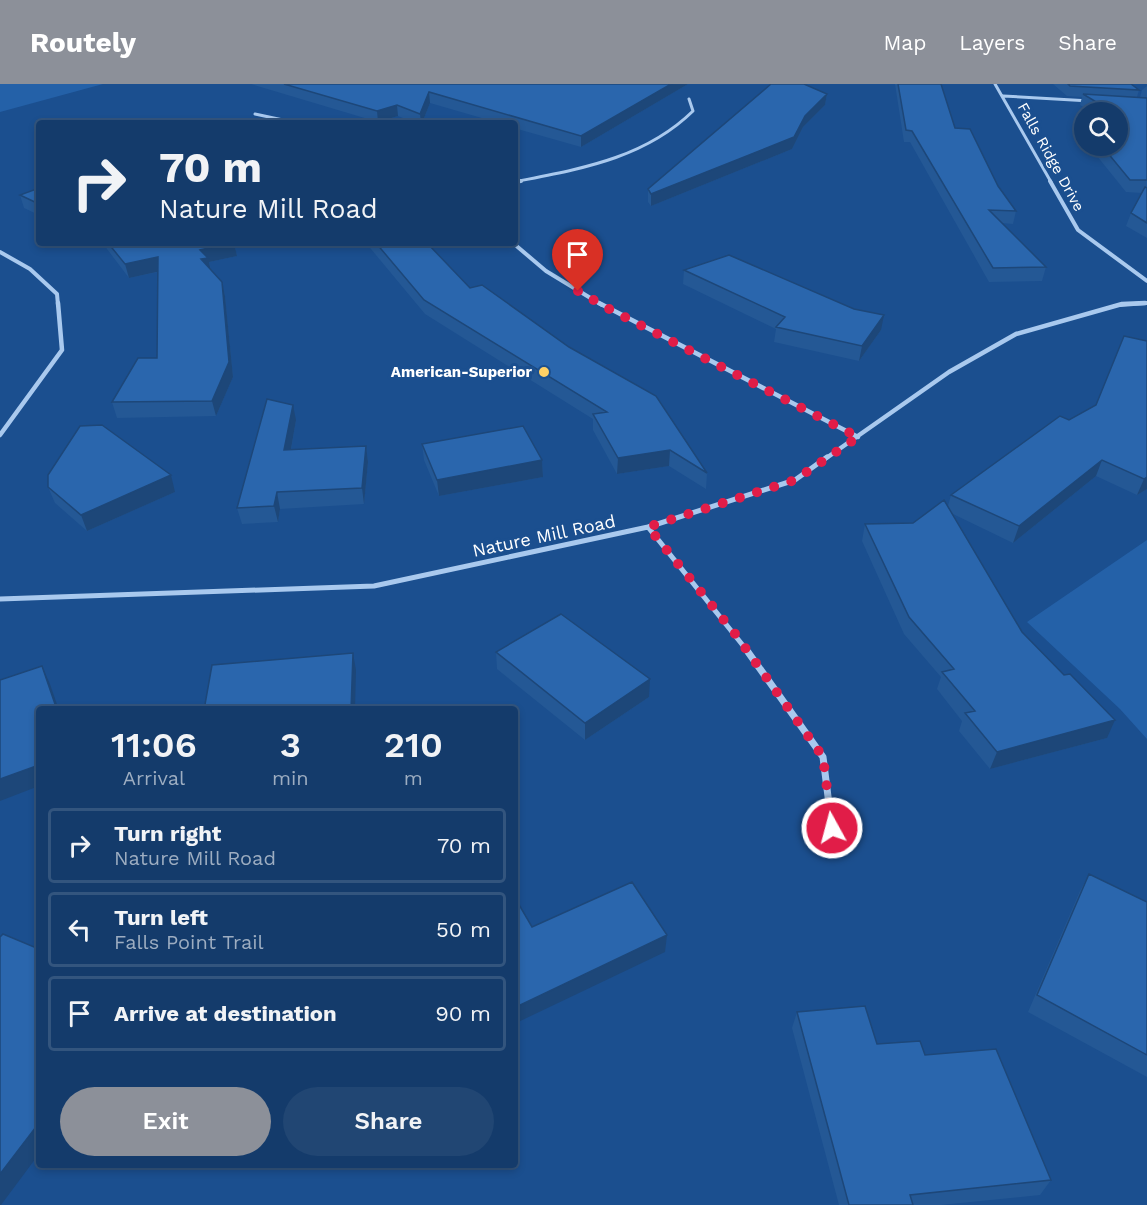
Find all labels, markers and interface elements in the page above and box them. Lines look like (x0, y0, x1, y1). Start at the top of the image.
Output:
text: Routely (30, 26, 136, 59)
text: Map (883, 30, 926, 55)
text: Layers (959, 30, 1025, 55)
text: Share (1058, 30, 1117, 55)
street label: Falls Ridge Drive (1014, 100, 1088, 214)
map controls (1074, 102, 1128, 156)
button: search (1074, 102, 1128, 156)
text: 70 m (159, 143, 262, 192)
icon: right (60, 144, 138, 222)
text: Nature Mill Road (159, 193, 378, 225)
pin (552, 229, 603, 291)
icon: arrive (561, 238, 594, 271)
place label: American-Superior (391, 363, 533, 381)
marker: American-Superior (537, 365, 551, 379)
street label: Nature Mill Road (470, 510, 617, 561)
text: 11:06 (111, 724, 197, 766)
text: 3 (280, 724, 301, 766)
text: 210 (384, 724, 443, 766)
text: Arrival (123, 766, 185, 790)
text: min (272, 766, 309, 790)
text: m (404, 766, 423, 790)
position arrow (800, 796, 864, 860)
text: Turn right (114, 821, 221, 846)
icon: right (63, 829, 96, 862)
text: 70 m (437, 833, 491, 858)
text: Nature Mill Road (114, 846, 276, 870)
text: Turn left (114, 905, 208, 930)
icon: left (63, 913, 96, 946)
text: 50 m (436, 917, 491, 942)
text: Falls Point Trail (114, 930, 264, 954)
icon: arrive (63, 997, 96, 1030)
text: Arrive at destination (114, 1001, 337, 1026)
text: 90 m (435, 1001, 491, 1026)
button: Exit (60, 1087, 271, 1156)
button: Share (283, 1087, 494, 1156)

